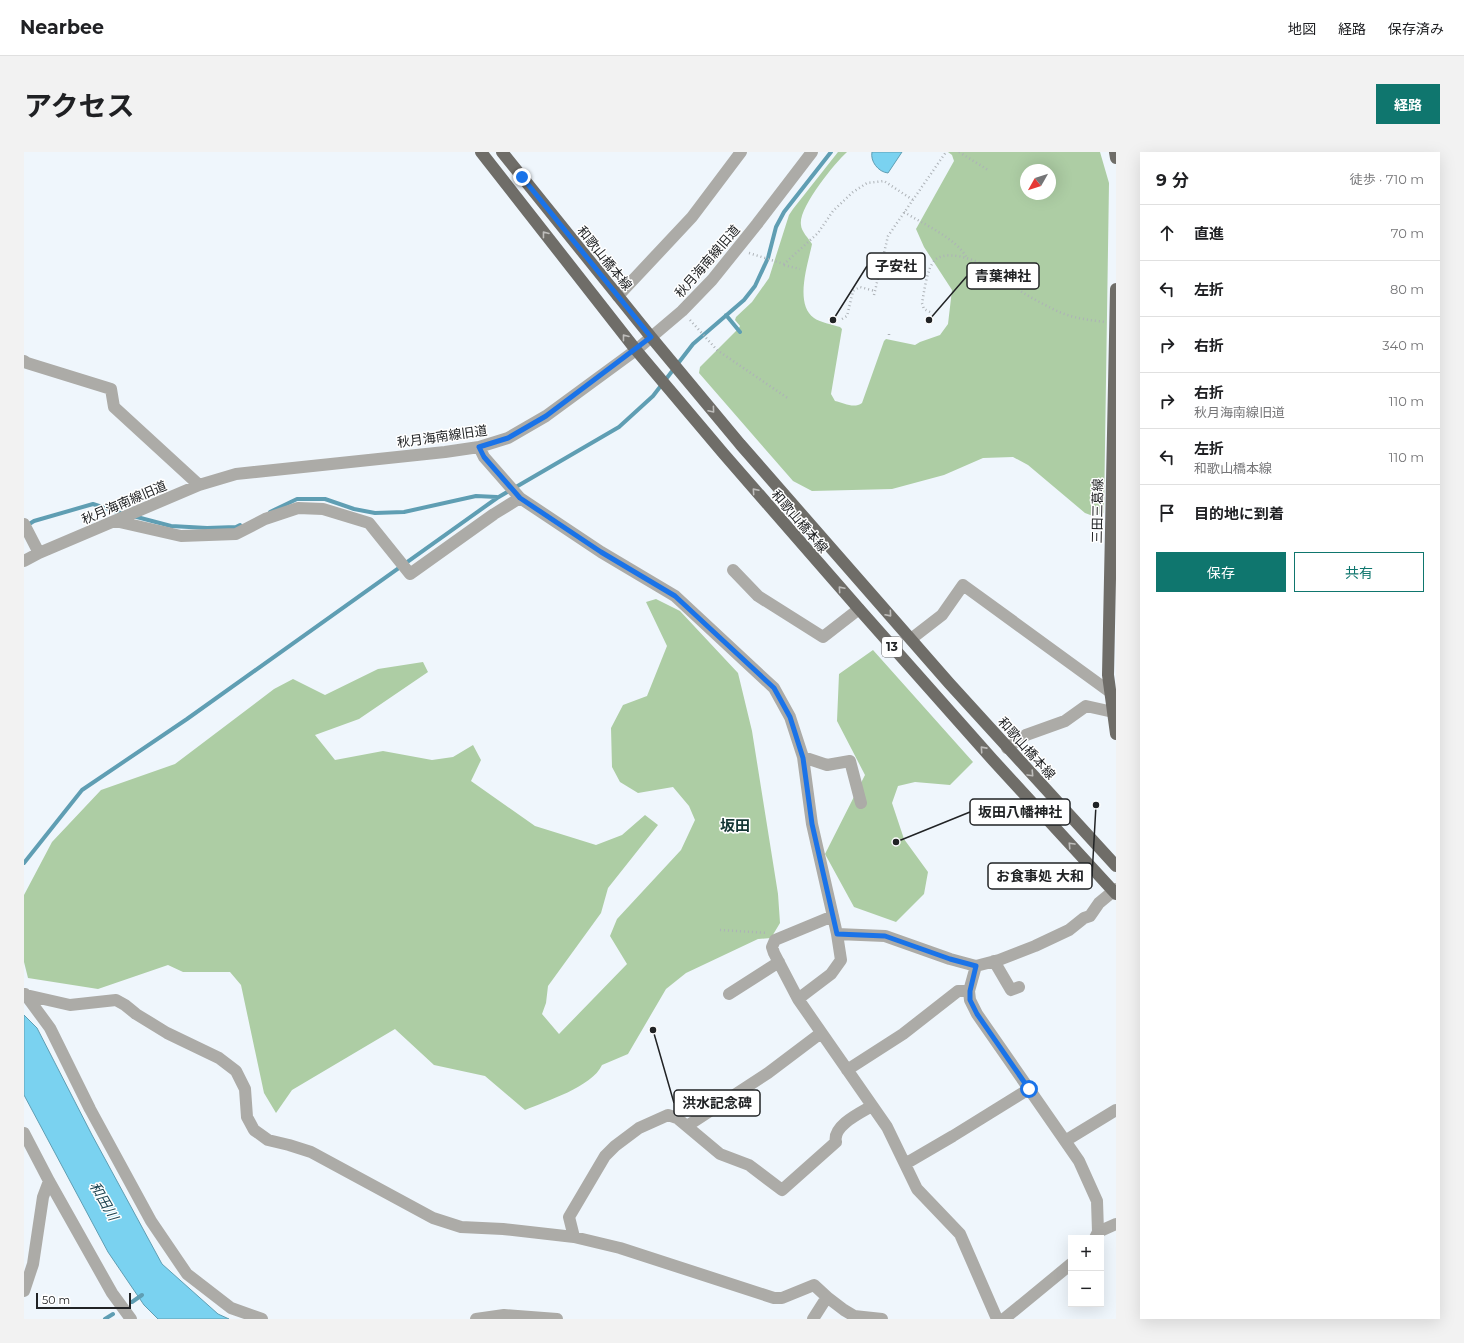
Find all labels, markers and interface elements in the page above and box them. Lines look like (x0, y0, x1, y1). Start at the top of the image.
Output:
text: Nearbee (20, 16, 104, 39)
text: 地図 (1288, 20, 1316, 38)
text: 経路 (1338, 20, 1366, 38)
text: 保存済み (1388, 20, 1444, 38)
button: 経路 (1376, 84, 1440, 124)
text: アクセス (24, 89, 135, 123)
north arrow (1020, 164, 1056, 200)
route end (513, 168, 531, 186)
text: 9 分 (1156, 170, 1189, 190)
text: 徒歩 · 710 m (1350, 171, 1424, 187)
street label: 秋月海南線旧道 (671, 221, 743, 301)
icon: ahead (1156, 222, 1178, 244)
street label: 和歌山橋本線 (574, 223, 636, 293)
text: 直進 (1194, 224, 1224, 243)
text: 70 m (1391, 225, 1424, 241)
one-way arrow (543, 232, 550, 239)
callout: 子安社 (867, 253, 925, 279)
text: 子安社 (875, 257, 917, 275)
callout: 青葉神社 (967, 263, 1039, 289)
text: 青葉神社 (975, 267, 1031, 285)
icon: left (1156, 278, 1178, 300)
text: 左折 (1194, 280, 1224, 299)
text: 80 m (1390, 281, 1424, 297)
one-way arrow (623, 334, 630, 341)
icon: right (1156, 334, 1178, 356)
text: 右折 (1194, 336, 1224, 355)
text: 340 m (1382, 337, 1424, 353)
text: 右折 (1194, 383, 1224, 402)
icon: right (1156, 390, 1178, 412)
text: 110 m (1389, 393, 1424, 409)
text: 秋月海南線旧道 (1194, 404, 1285, 420)
one-way arrow (708, 406, 715, 413)
street label: 秋月海南線旧道 (396, 422, 488, 450)
text: 左折 (1194, 439, 1224, 458)
icon: left (1156, 446, 1178, 468)
text: 110 m (1389, 449, 1424, 465)
text: 和歌山橋本線 (1194, 460, 1272, 476)
street label: 秋月海南線旧道 (79, 477, 169, 527)
street label: 三田三葛線 (1088, 478, 1106, 544)
street label: 和歌山橋本線 (768, 486, 832, 556)
one-way arrow (753, 488, 760, 496)
icon: arrive (1156, 502, 1178, 524)
text: 目的地に到着 (1194, 504, 1284, 523)
button: 保存 (1156, 552, 1286, 592)
button: 共有 (1294, 552, 1424, 592)
one-way arrow (838, 586, 845, 594)
one-way arrow (884, 610, 891, 617)
road number: 13 (882, 637, 902, 657)
street label: 和歌山橋本線 (995, 714, 1059, 782)
one-way arrow (980, 746, 988, 754)
one-way arrow (1026, 769, 1034, 777)
callout: 坂田八幡神社 (970, 799, 1070, 825)
text: 坂田八幡神社 (978, 803, 1062, 821)
district label: 坂田 (720, 816, 750, 835)
one-way arrow (1068, 842, 1075, 850)
callout: お食事処 大和 (988, 863, 1092, 889)
text: お食事処 大和 (996, 867, 1084, 885)
route start (1020, 1080, 1038, 1098)
callout: 洪水記念碑 (674, 1090, 760, 1116)
text: 洪水記念碑 (682, 1094, 752, 1112)
water label: 和田川 (86, 1178, 123, 1225)
map controls (1068, 1235, 1104, 1307)
button: + (1068, 1235, 1104, 1271)
button: − (1068, 1271, 1104, 1307)
scale bar (36, 1291, 131, 1310)
text: 50 m (42, 1293, 70, 1307)

